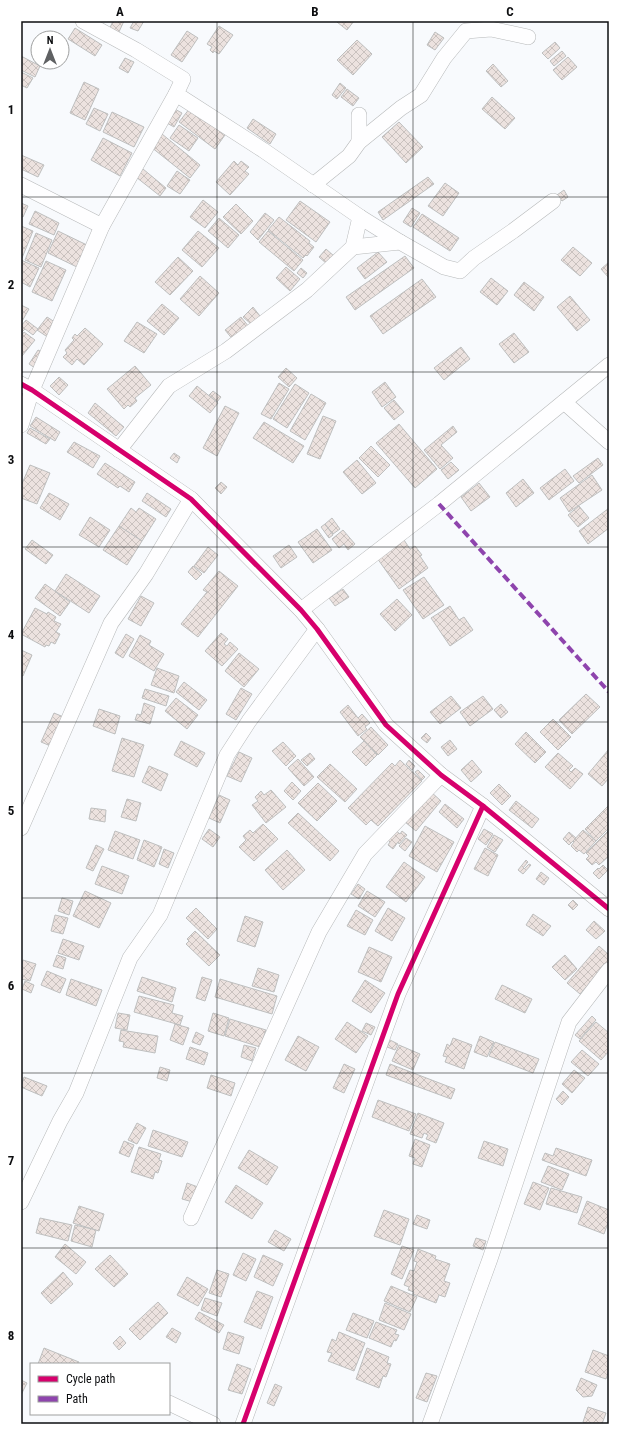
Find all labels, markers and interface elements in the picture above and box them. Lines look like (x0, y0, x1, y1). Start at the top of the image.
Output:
text: A (116, 4, 124, 19)
text: B (311, 4, 319, 19)
text: C (506, 4, 514, 19)
north arrow (30, 30, 70, 70)
text: N (47, 34, 54, 47)
text: 1 (8, 102, 14, 117)
text: 2 (8, 277, 15, 292)
text: 3 (8, 452, 14, 467)
text: 4 (8, 627, 15, 642)
text: 5 (8, 803, 15, 818)
text: 6 (8, 978, 15, 993)
text: 7 (8, 1153, 15, 1168)
text: 8 (8, 1328, 14, 1343)
legend (30, 1363, 170, 1415)
text: Cycle path (66, 1372, 116, 1386)
text: Path (66, 1392, 88, 1406)

